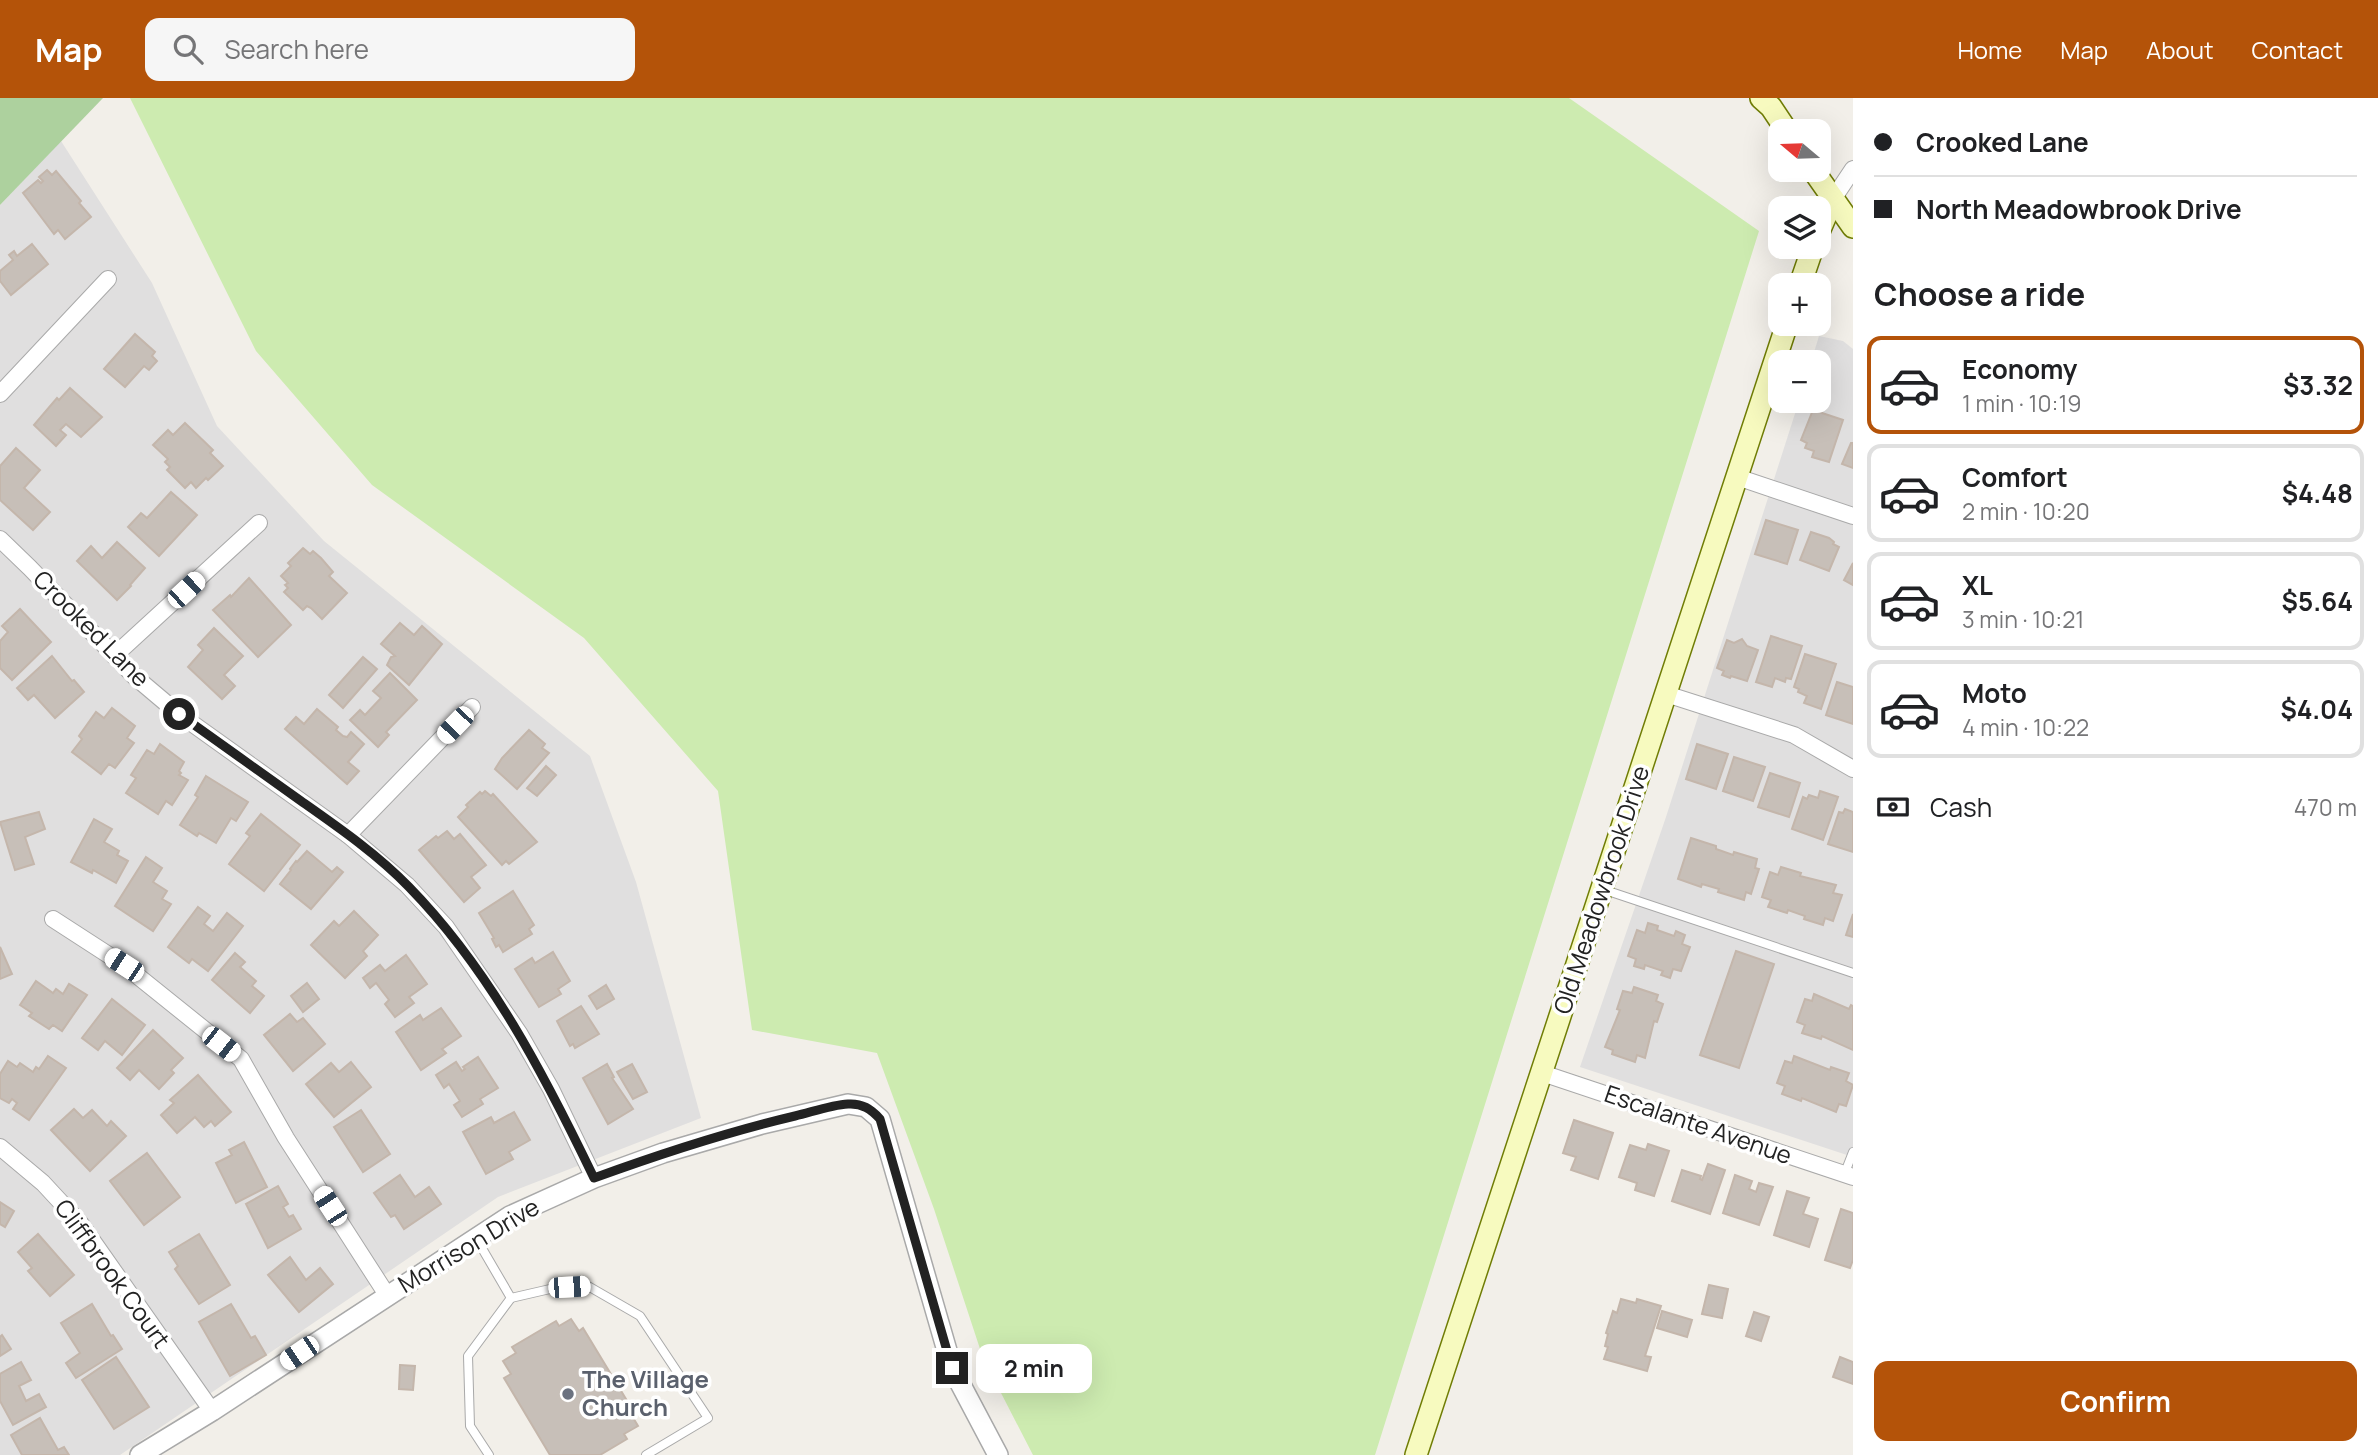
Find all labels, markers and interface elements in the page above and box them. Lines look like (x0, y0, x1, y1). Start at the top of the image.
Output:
search box (145, 18, 635, 81)
text: Map (35, 27, 103, 72)
icon: search (169, 30, 207, 68)
text: Search here (225, 31, 369, 67)
text: Home (1957, 33, 2022, 66)
text: Map (2060, 33, 2108, 66)
text: About (2146, 33, 2214, 66)
text: Contact (2252, 33, 2343, 66)
north arrow (1768, 119, 1830, 182)
map controls (1768, 119, 1831, 413)
text: Crooked Lane (1916, 124, 2089, 160)
text: North Meadowbrook Drive (1916, 191, 2242, 227)
button: layers (1768, 196, 1831, 259)
text: Choose a ride (1874, 272, 2085, 316)
button: + (1768, 273, 1831, 336)
button: − (1768, 350, 1831, 413)
text: Economy (1962, 351, 2077, 387)
icon: car (1878, 354, 1941, 417)
text: $3.32 (2283, 367, 2353, 403)
text: 1 min · 10:19 (1962, 387, 2082, 419)
text: Comfort (1962, 459, 2068, 495)
icon: car (1878, 462, 1941, 525)
text: $4.48 (2282, 475, 2353, 511)
text: 2 min · 10:20 (1962, 495, 2090, 527)
street label: Crooked Lane (26, 562, 158, 694)
text: XL (1962, 567, 1993, 603)
car (164, 568, 209, 612)
icon: car (1878, 570, 1941, 633)
text: $5.64 (2282, 583, 2353, 619)
text: 3 min · 10:21 (1962, 603, 2084, 635)
text: Moto (1962, 675, 2027, 711)
icon: car (1878, 678, 1941, 741)
text: $4.04 (2281, 691, 2353, 727)
route start (163, 698, 195, 730)
car (433, 703, 478, 747)
text: 4 min · 10:22 (1962, 711, 2089, 743)
street label: Old Meadowbrook Drive (1545, 761, 1656, 1018)
icon: cash (1874, 788, 1912, 826)
text: Cash (1930, 789, 1992, 825)
text: 470 m (2294, 791, 2357, 823)
car (101, 945, 148, 985)
car (198, 1023, 245, 1065)
street label: Escalante Avenue (1600, 1076, 1797, 1171)
car (310, 1183, 351, 1229)
street label: Morrison Drive (391, 1190, 545, 1300)
street label: Cliffbrook Court (48, 1192, 178, 1354)
car (548, 1275, 591, 1299)
car (276, 1333, 323, 1373)
callout: 2 min (976, 1344, 1092, 1392)
route end (936, 1352, 968, 1384)
text: 2 min (1004, 1352, 1064, 1384)
button: Confirm (1874, 1361, 2357, 1441)
place label: The Village Church (582, 1362, 709, 1423)
marker: The Village Church (560, 1386, 576, 1402)

